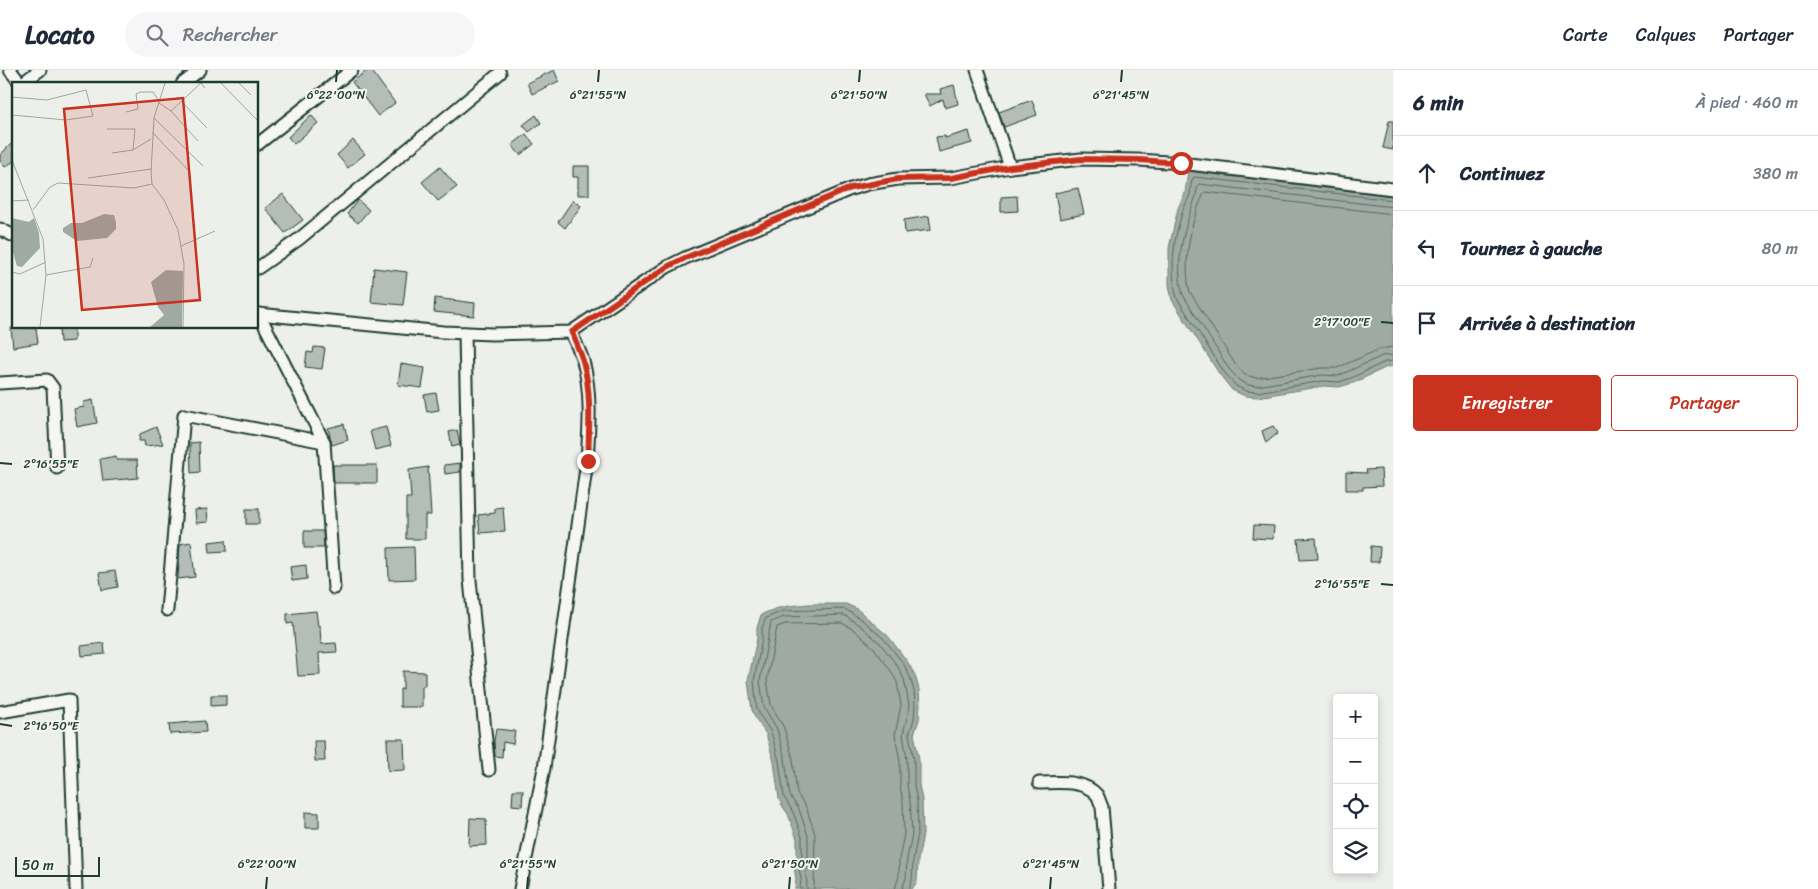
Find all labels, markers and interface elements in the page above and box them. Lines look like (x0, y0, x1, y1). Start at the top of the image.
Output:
search box (125, 12, 475, 57)
text: Locato (25, 14, 95, 56)
text: Rechercher (183, 18, 277, 51)
text: Carte (1563, 19, 1608, 51)
text: Calques (1636, 19, 1696, 51)
text: Partager (1724, 19, 1793, 51)
icon: search (143, 21, 171, 49)
inset map (12, 82, 259, 329)
text: 6°22'00"N (307, 84, 366, 106)
text: 6°21'55"N (570, 84, 627, 106)
text: 6°21'50"N (831, 84, 888, 106)
text: 6°21'45"N (1093, 84, 1150, 106)
text: 6 min (1413, 84, 1464, 122)
text: À pied · 460 m (1696, 88, 1798, 117)
route start (1170, 152, 1193, 175)
text: Continuez (1460, 157, 1545, 190)
icon: ahead (1413, 159, 1441, 187)
text: 380 m (1753, 159, 1798, 188)
text: Tournez à gauche (1460, 232, 1602, 265)
icon: left (1413, 234, 1441, 262)
text: 80 m (1762, 234, 1798, 263)
text: Arrivée à destination (1460, 307, 1635, 340)
icon: arrive (1413, 309, 1441, 337)
text: 2°17'00"E (1314, 311, 1371, 333)
button: Enregistrer (1413, 375, 1601, 431)
button: Partager (1611, 375, 1798, 431)
route end (577, 450, 600, 473)
text: 2°16'55"E (24, 453, 80, 475)
text: 2°16'55"E (1315, 573, 1371, 595)
map controls (1333, 694, 1378, 874)
button: + (1333, 694, 1378, 739)
text: 2°16'50"E (23, 715, 80, 737)
button: − (1333, 739, 1378, 784)
button: locate (1333, 784, 1378, 829)
button: layers (1333, 829, 1378, 874)
text: 50 m (22, 853, 54, 878)
text: 6°22'00"N (238, 853, 297, 875)
text: 6°21'55"N (500, 853, 557, 875)
text: 6°21'50"N (762, 853, 819, 875)
text: 6°21'45"N (1023, 853, 1080, 875)
scale bar (15, 854, 100, 877)

